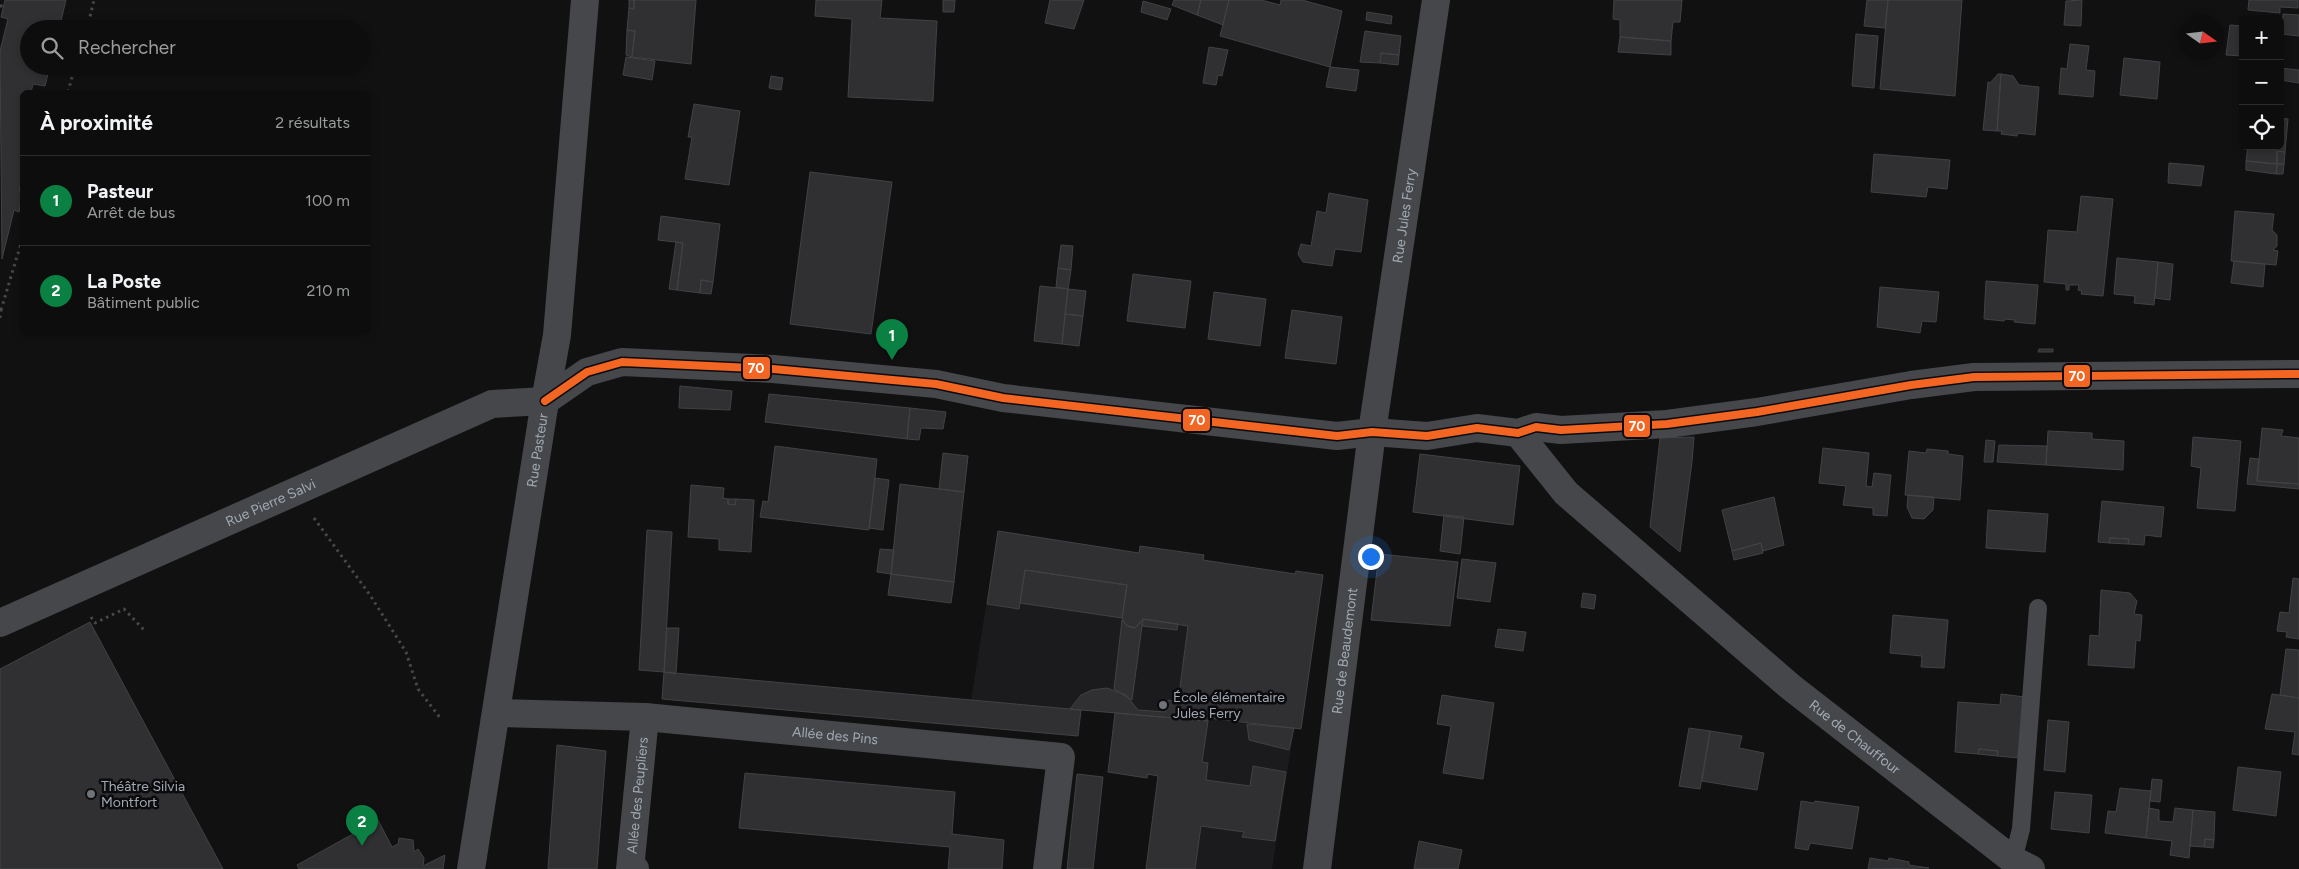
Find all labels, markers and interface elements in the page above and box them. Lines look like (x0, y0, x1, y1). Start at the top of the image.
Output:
north arrow (2179, 15, 2224, 60)
map controls (2239, 15, 2284, 150)
button: + (2239, 15, 2284, 60)
search box (20, 20, 370, 75)
icon: search (38, 34, 66, 62)
text: Rechercher (78, 36, 176, 59)
button: − (2239, 60, 2284, 105)
button: locate (2239, 105, 2284, 150)
text: À proximité (40, 110, 153, 135)
text: 2 résultats (275, 113, 350, 132)
street label: Rue Jules Ferry (1389, 167, 1420, 264)
text: Pasteur (87, 180, 153, 203)
text: 1 (53, 191, 59, 210)
text: 100 m (305, 191, 350, 210)
text: Arrêt de bus (87, 203, 175, 222)
text: La Poste (87, 270, 161, 293)
text: 2 (51, 281, 61, 300)
text: 210 m (307, 281, 350, 300)
text: Bâtiment public (87, 293, 200, 312)
pin: 1 (876, 319, 908, 360)
line badge: 70 (742, 356, 771, 380)
text: 70 (748, 360, 764, 377)
line badge: 70 (2063, 364, 2091, 388)
text: 70 (2069, 368, 2085, 385)
line badge: 70 (1182, 408, 1211, 432)
street label: Rue Pasteur (523, 412, 552, 489)
text: 70 (1189, 412, 1205, 429)
line badge: 70 (1623, 414, 1651, 438)
text: 70 (1629, 418, 1645, 435)
street label: Rue Pierre Salvi (223, 476, 318, 531)
your location (1358, 544, 1384, 570)
street label: Rue de Beaudemont (1329, 587, 1361, 715)
place label: École élémentaire Jules Ferry (1173, 689, 1285, 722)
street label: Rue de Chauffour (1806, 697, 1904, 778)
marker: École élémentaire Jules Ferry (1157, 699, 1169, 711)
street label: Allée des Pins (791, 723, 879, 748)
street label: Allée des Peupliers (624, 736, 652, 855)
place label: Théâtre Silvia Montfort (101, 778, 185, 811)
marker: Théâtre Silvia Montfort (85, 788, 97, 800)
pin: 2 (346, 805, 378, 846)

